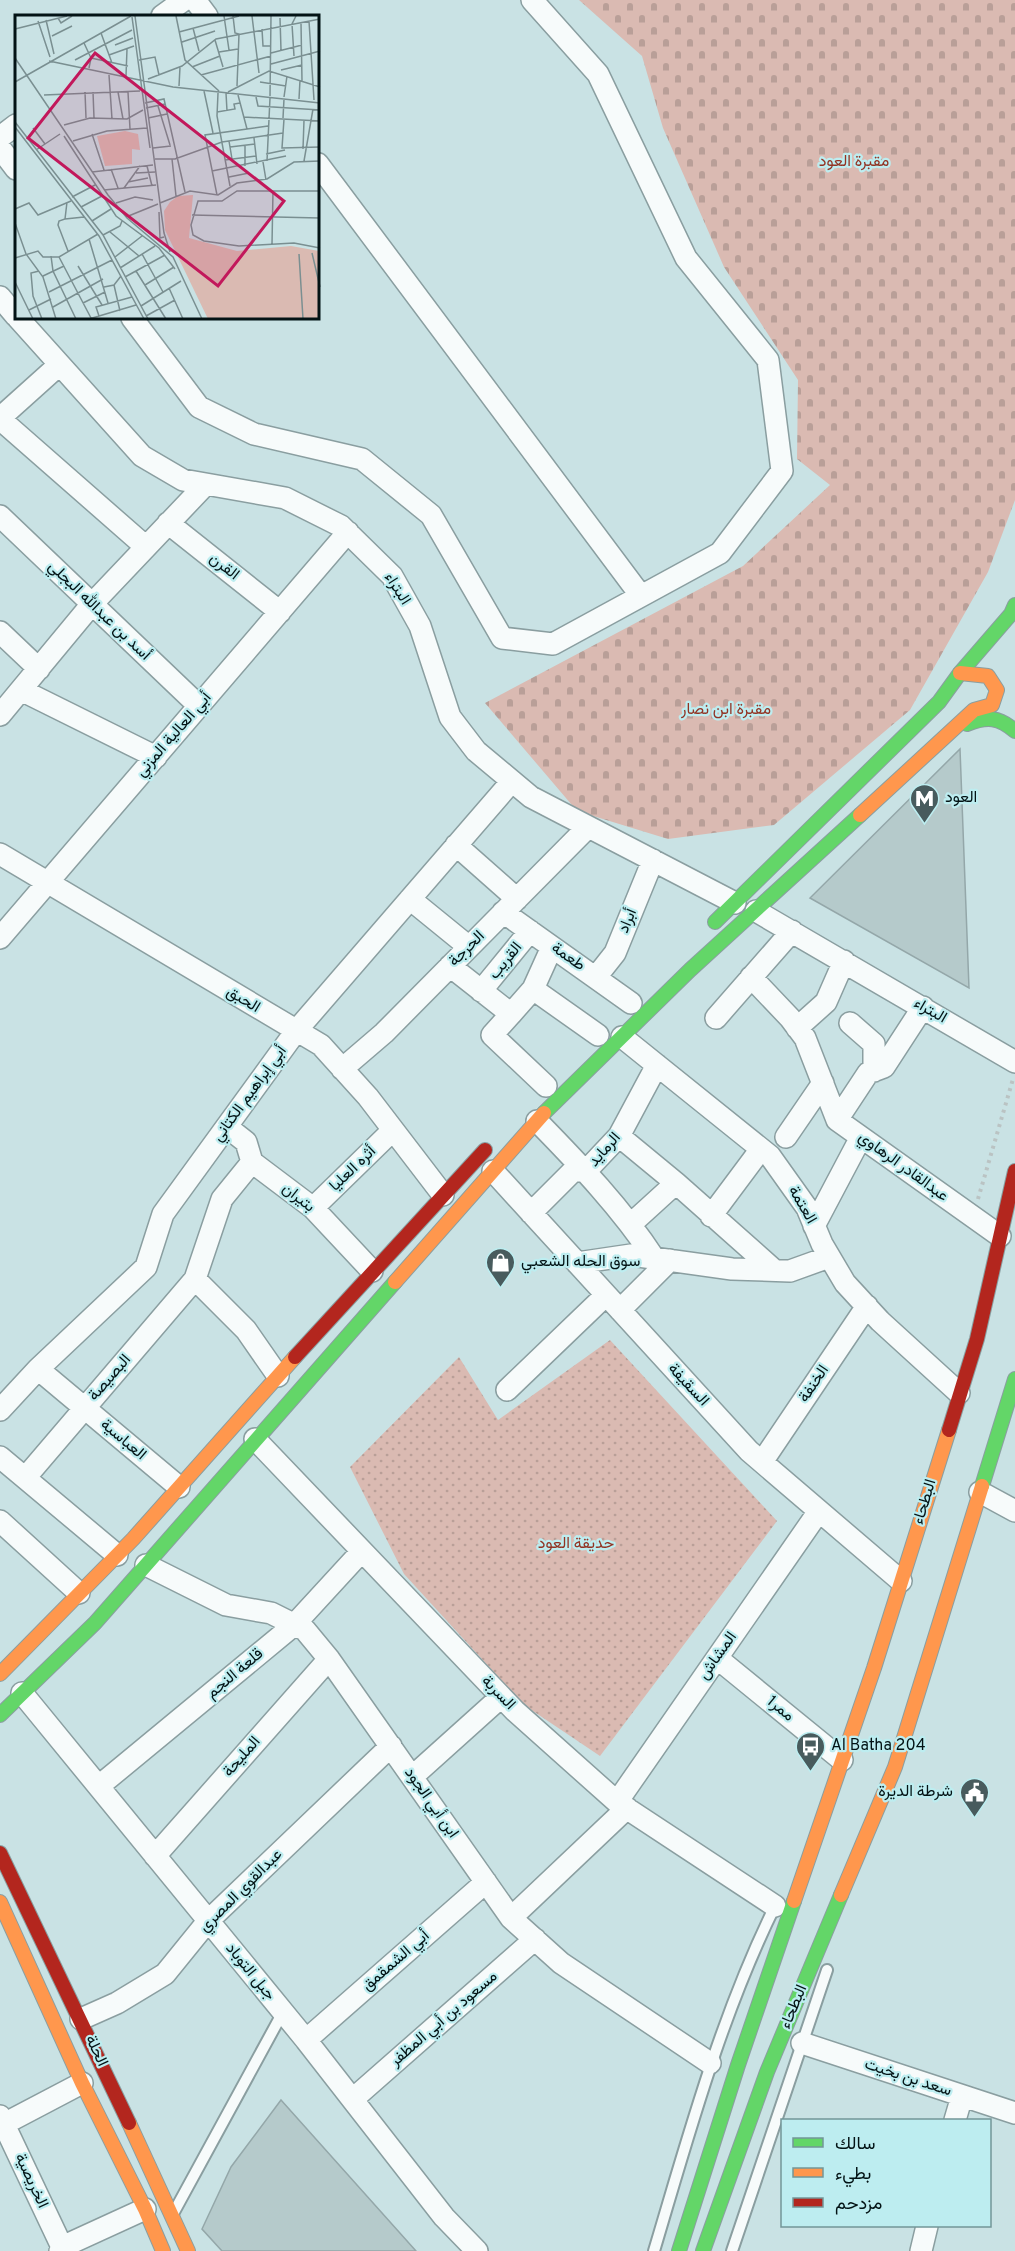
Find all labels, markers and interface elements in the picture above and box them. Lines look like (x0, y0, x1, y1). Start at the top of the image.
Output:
inset map (15, 15, 320, 320)
park label: مقبرة العود (819, 152, 889, 172)
street label: القرن (205, 549, 243, 585)
street label: أسد بن عبدالله البجلي (42, 556, 155, 667)
street label: البتراء (379, 569, 415, 609)
street label: أبي العالية المزني (132, 688, 218, 783)
park label: مقبرة ابن نصار (680, 700, 771, 720)
metro station icon: العود (908, 782, 940, 824)
place label: العود (945, 788, 977, 808)
street label: أبراد (614, 905, 642, 936)
street label: الحرجة (445, 927, 489, 971)
street label: القريب (485, 938, 527, 984)
street label: طعمة (547, 938, 589, 976)
street label: الحبق (222, 982, 264, 1018)
street label: البتراء (910, 994, 950, 1028)
street label: أبي إبراهيم الكتاني (208, 1042, 293, 1147)
street label: عبدالقادر الرهاوي (853, 1128, 952, 1208)
street label: الرمايد (585, 1129, 625, 1171)
street label: أثره العليا (325, 1142, 381, 1196)
street label: بتيران (277, 1179, 319, 1217)
street label: العتمة (783, 1182, 821, 1228)
shop icon: سوق الحله الشعبي (484, 1246, 516, 1288)
place label: سوق الحله الشعبي (521, 1252, 640, 1274)
street label: البصيصة (84, 1351, 136, 1405)
street label: السقيفة (663, 1359, 713, 1411)
street label: الخنفة (794, 1361, 834, 1407)
street label: العباسية (96, 1415, 150, 1465)
street label: البطحاء (909, 1477, 941, 1527)
park label: حديقة العود (538, 1534, 615, 1554)
street label: المشاش (694, 1628, 742, 1684)
street label: قلعة النجم (202, 1644, 268, 1704)
street label: السربة (477, 1671, 519, 1715)
street label: ممر1 (762, 1692, 798, 1726)
bus stop icon: Al Batha 204 (794, 1730, 826, 1772)
street label: المليحة (219, 1732, 265, 1782)
place label: Al Batha 204 (831, 1736, 926, 1756)
street label: ابن أبي الجود (398, 1764, 463, 1843)
public building icon: شرطة الديرة (958, 1776, 990, 1818)
place label: شرطة الديرة (878, 1782, 953, 1802)
street label: عبدالقوي المصري (195, 1845, 288, 1938)
street label: أبي الشمقمق (358, 1926, 435, 1997)
street label: جبل التوباد (221, 1939, 279, 2005)
street label: مسعود بن أبي المظفر (385, 1967, 503, 2073)
street label: البطحاء (776, 1982, 812, 2032)
street label: الحلة (80, 2032, 112, 2070)
street label: سعد بن بخيت (862, 2055, 954, 2101)
legend (781, 2119, 991, 2227)
text: سالك (835, 2133, 875, 2156)
street label: الخريصية (10, 2150, 52, 2212)
text: بطيء (835, 2163, 871, 2188)
text: مزدحم (835, 2193, 882, 2216)

